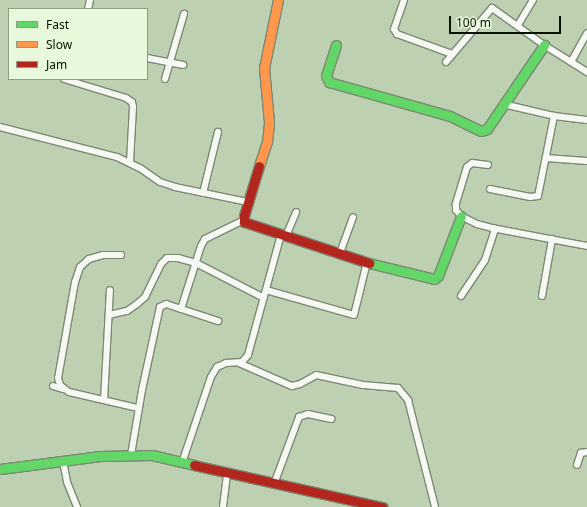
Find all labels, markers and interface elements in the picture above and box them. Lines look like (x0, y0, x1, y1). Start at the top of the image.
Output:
legend (8, 8, 148, 80)
scale bar (451, 8, 563, 34)
text: 100 m (456, 14, 491, 31)
text: Fast (46, 16, 69, 33)
text: Slow (46, 36, 72, 53)
text: Jam (46, 56, 67, 73)

